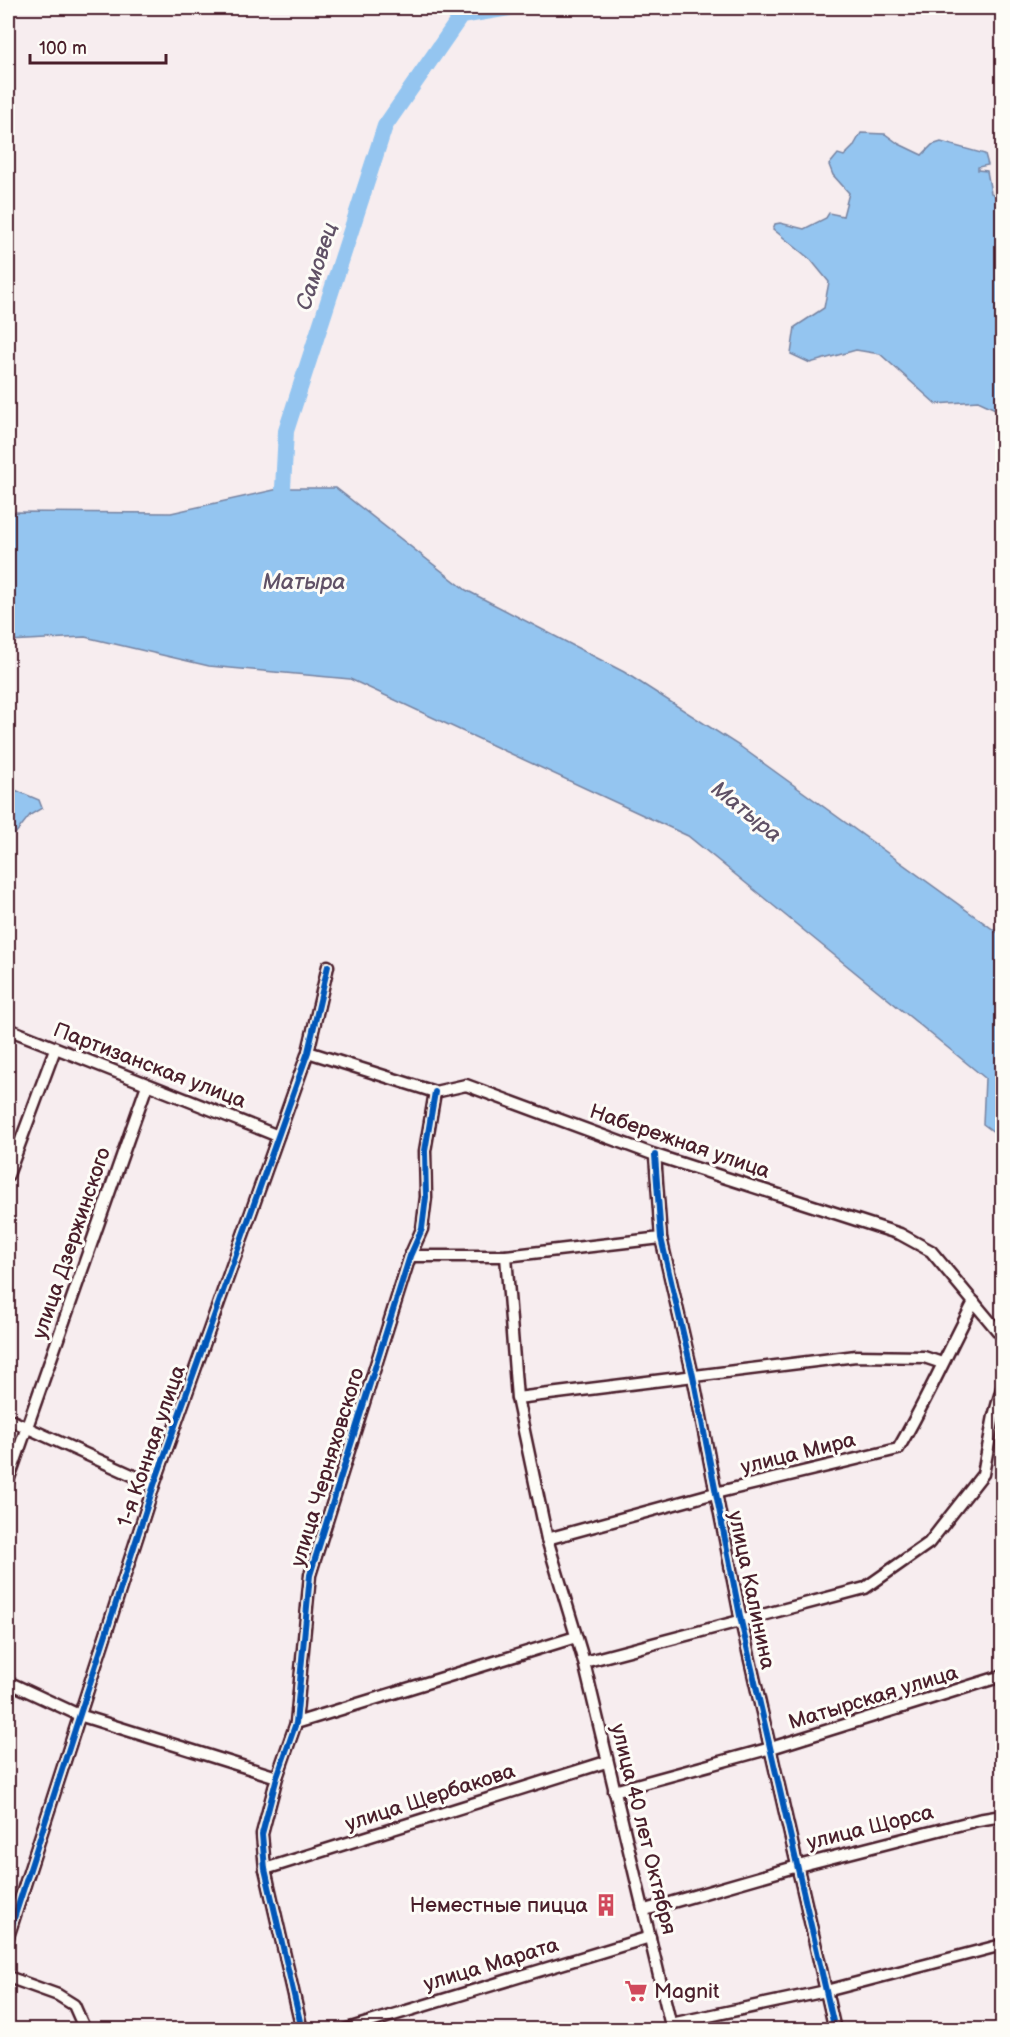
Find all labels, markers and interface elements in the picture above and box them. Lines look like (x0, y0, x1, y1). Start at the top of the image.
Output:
scale bar (30, 27, 166, 65)
text: 100 m (39, 38, 87, 59)
water label: Самовец (291, 219, 344, 314)
water label: Матыра (263, 569, 345, 596)
water label: Матыра (705, 776, 787, 849)
street label: Партизанская улица (50, 1017, 250, 1114)
street label: Набережная улица (586, 1099, 774, 1184)
street label: улица Дзержинского (27, 1144, 116, 1342)
street label: 1-я Конная улица (112, 1362, 191, 1530)
street label: улица Черняховского (285, 1365, 370, 1570)
street label: улица Мира (738, 1427, 859, 1480)
street label: улица Калинина (723, 1509, 781, 1672)
street label: Матырская улица (786, 1660, 961, 1735)
street label: улица 40 лет Октября (605, 1721, 682, 1937)
street label: улица Щербакова (342, 1758, 519, 1837)
street label: улица Щорса (804, 1800, 937, 1855)
building icon: Неместные пицца (593, 1892, 619, 1918)
place label: Неместные пицца (410, 1893, 589, 1918)
street label: улица Марата (421, 1932, 562, 1997)
supermarket icon: Magnit (623, 1978, 649, 2004)
place label: Magnit (654, 1979, 720, 2004)

